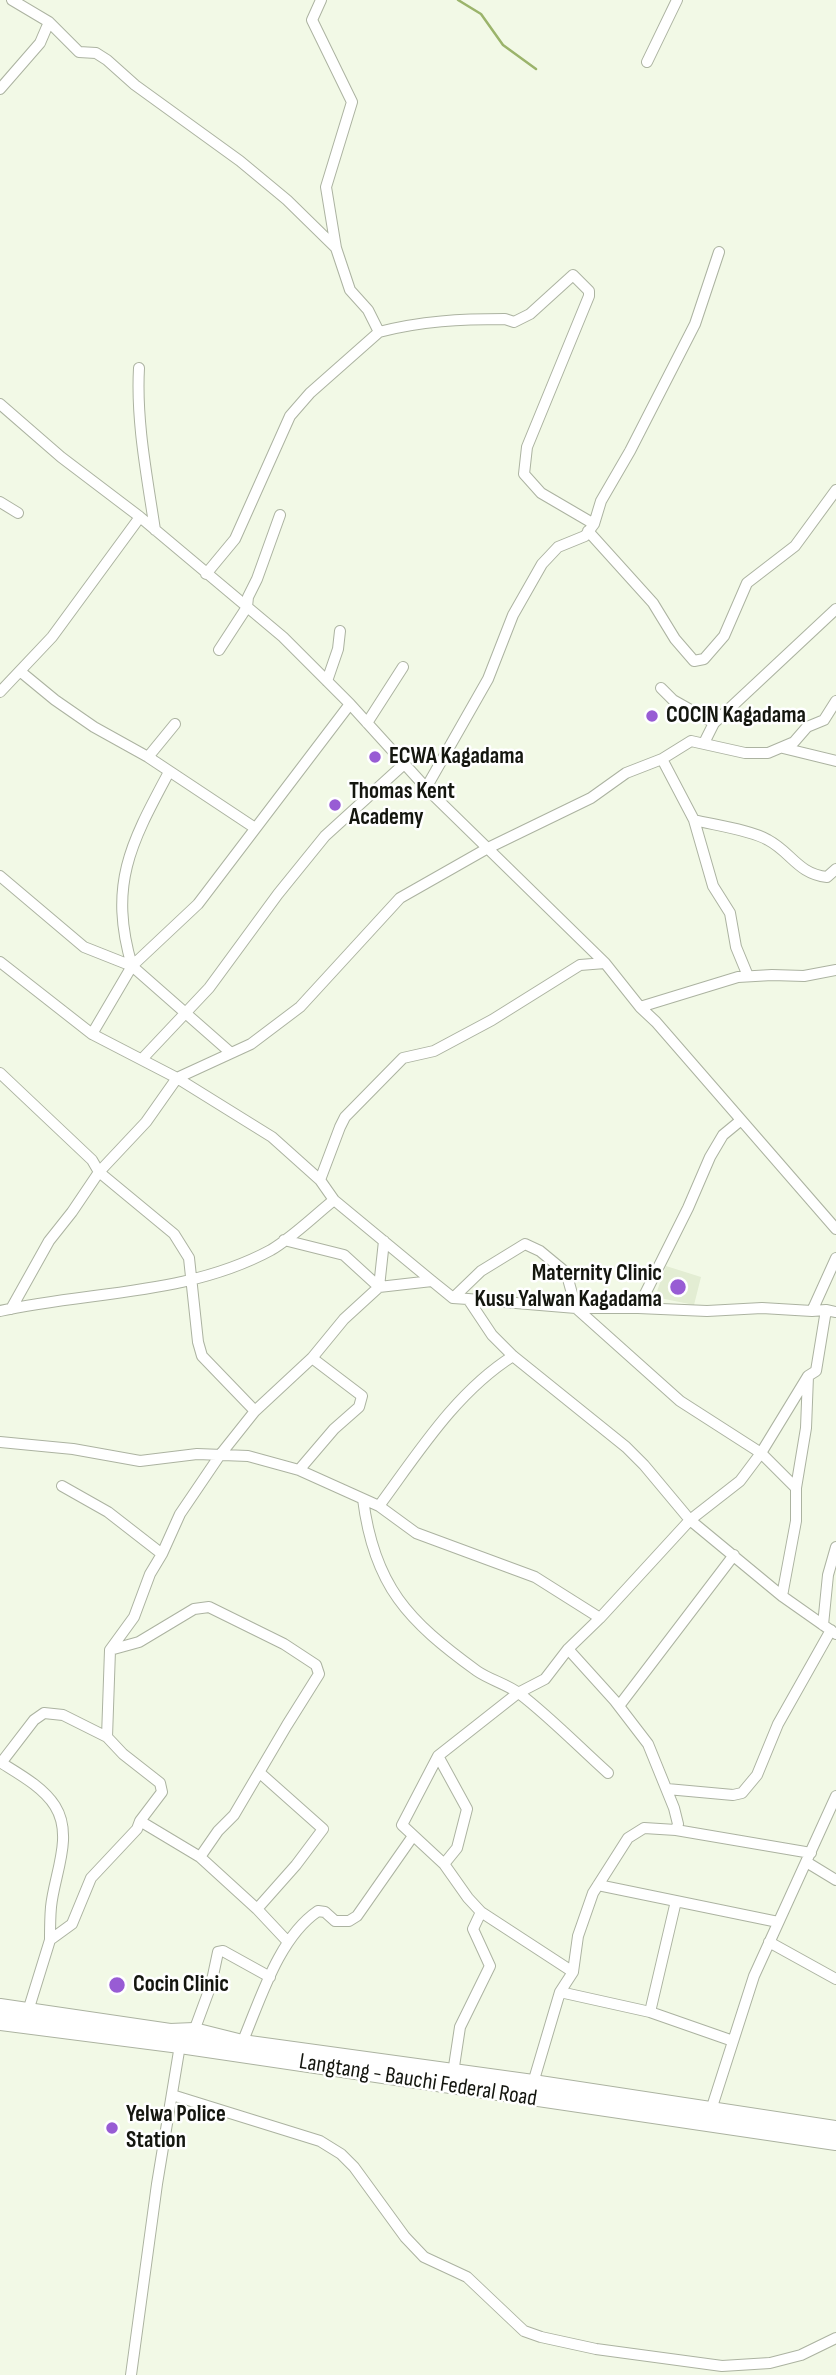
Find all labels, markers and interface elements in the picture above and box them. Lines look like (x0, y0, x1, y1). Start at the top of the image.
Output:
place label: COCIN Kagadama (666, 702, 806, 730)
marker: COCIN Kagadama (644, 708, 660, 724)
place label: ECWA Kagadama (389, 743, 524, 771)
marker: ECWA Kagadama (367, 749, 383, 765)
place label: Thomas Kent Academy (349, 778, 455, 832)
marker: Thomas Kent Academy (327, 797, 343, 813)
place label: Maternity Clinic Kusu Yalwan Kagadama (475, 1260, 662, 1314)
marker: Maternity Clinic Kusu Yalwan Kagadama (668, 1277, 688, 1297)
place label: Cocin Clinic (133, 1971, 229, 1999)
marker: Cocin Clinic (107, 1975, 127, 1995)
street label: Langtang - Bauchi Federal Road (297, 2049, 539, 2113)
place label: Yelwa Police Station (126, 2101, 226, 2155)
marker: Yelwa Police Station (104, 2120, 120, 2136)

